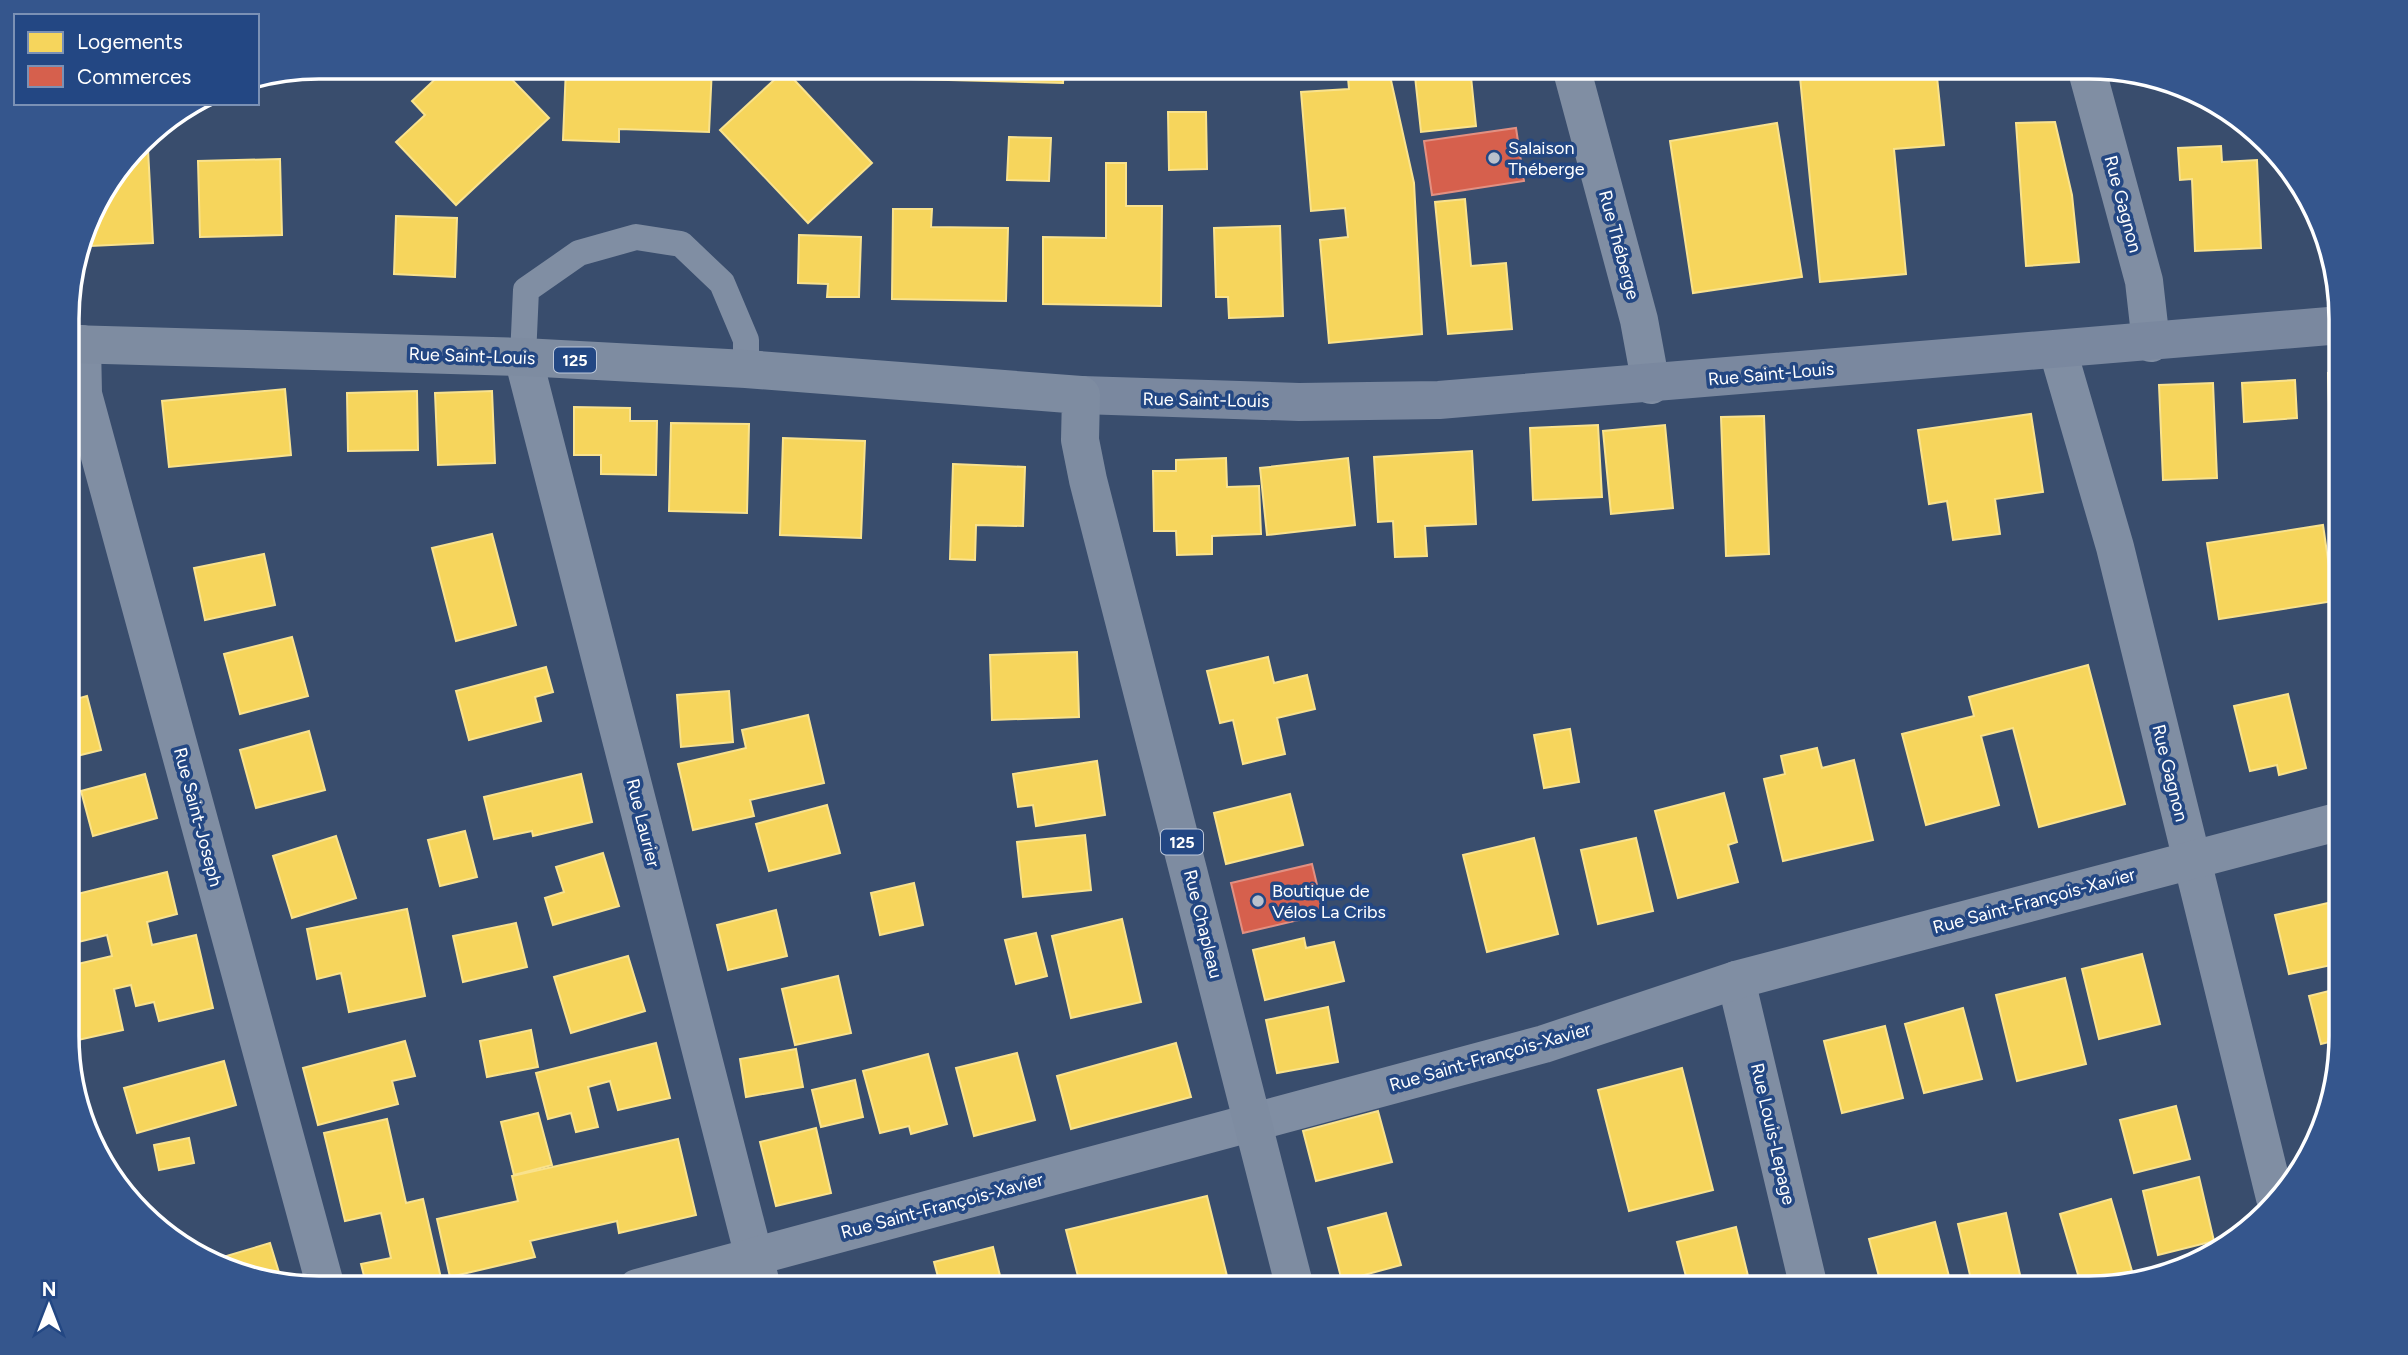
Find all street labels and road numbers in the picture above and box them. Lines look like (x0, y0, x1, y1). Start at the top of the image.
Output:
street label: Rue Gagnon (2099, 153, 2147, 255)
street label: Rue Théberge (1594, 188, 1644, 302)
street label: Rue Saint-Louis (408, 343, 536, 369)
road number: 125 (554, 348, 596, 372)
street label: Rue Saint-Louis (1707, 358, 1835, 390)
street label: Rue Saint-Louis (1142, 388, 1270, 412)
street label: Rue Gagnon (2147, 722, 2193, 824)
street label: Rue Saint-Joseph (169, 745, 227, 889)
street label: Rue Laurier (621, 777, 665, 869)
road number: 125 (1161, 830, 1203, 855)
street label: Rue Saint-François-Xavier (1930, 863, 2138, 939)
street label: Rue Chapleau (1179, 867, 1227, 981)
street label: Rue Saint-François-Xavier (1387, 1018, 1593, 1096)
street label: Rue Louis-Lepage (1746, 1061, 1800, 1207)
street label: Rue Saint-François-Xavier (838, 1168, 1046, 1244)

